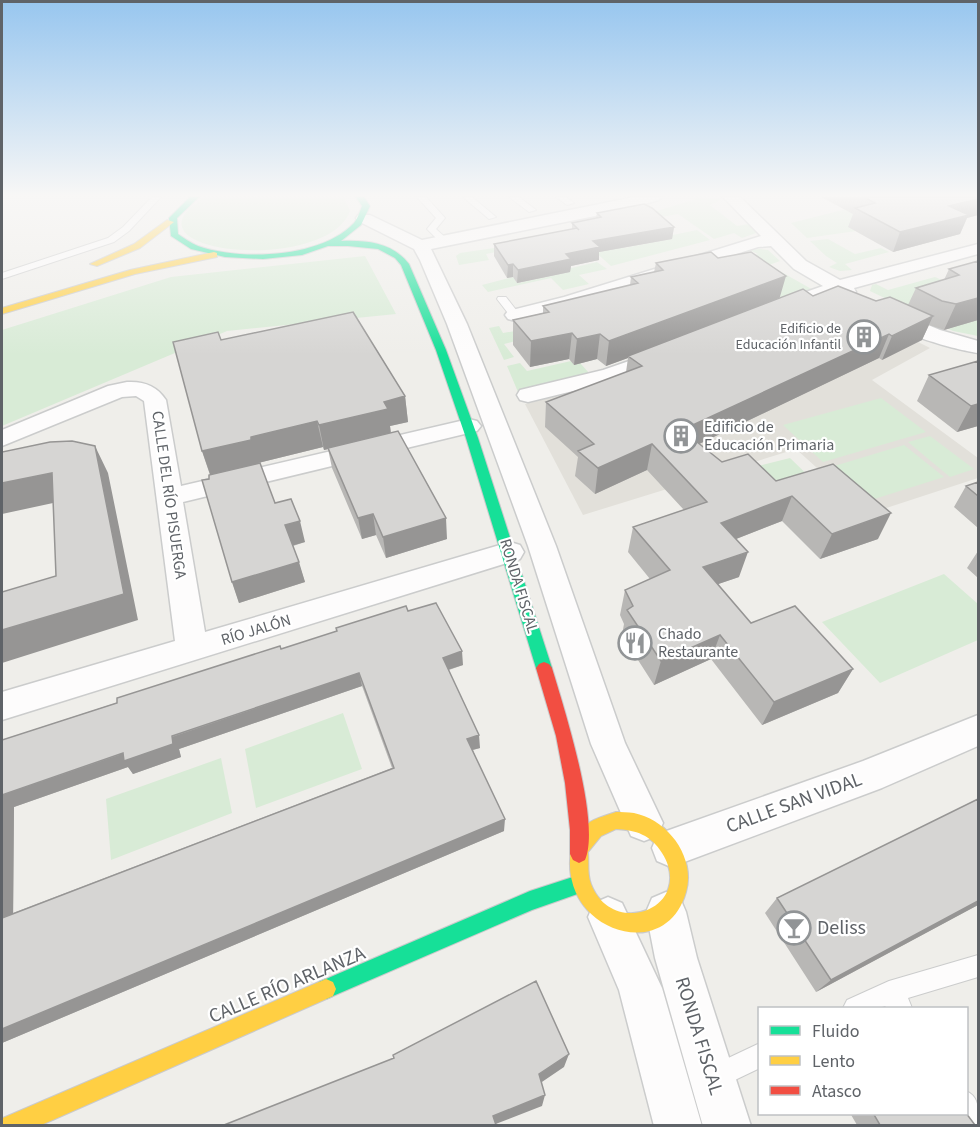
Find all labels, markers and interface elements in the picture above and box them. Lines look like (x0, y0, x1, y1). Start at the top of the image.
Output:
place label: Edificio de Educación Infantil (736, 319, 841, 355)
building icon: Edificio de Educación Infantil (846, 319, 882, 355)
street label: CALLE DEL RÍO PISUERGA (146, 410, 192, 581)
place label: Edificio de Educación Primaria (704, 416, 834, 456)
building icon: Edificio de Educación Primaria (663, 418, 699, 454)
street label: RONDA FISCAL (494, 536, 544, 636)
street label: RÍO JALÓN (218, 609, 294, 651)
place label: Chado Restaurante (658, 623, 738, 663)
restaurant icon: Chado Restaurante (617, 625, 653, 661)
street label: CALLE SAN VIDAL (722, 765, 866, 841)
bar icon: Deliss (776, 910, 812, 946)
place label: Deliss (817, 914, 866, 942)
street label: CALLE RÍO ARLANZA (204, 939, 370, 1031)
street label: RONDA FISCAL (668, 973, 730, 1099)
legend (758, 1007, 968, 1115)
text: Fluido (812, 1019, 859, 1044)
text: Lento (812, 1049, 855, 1074)
text: Atasco (812, 1079, 861, 1104)

